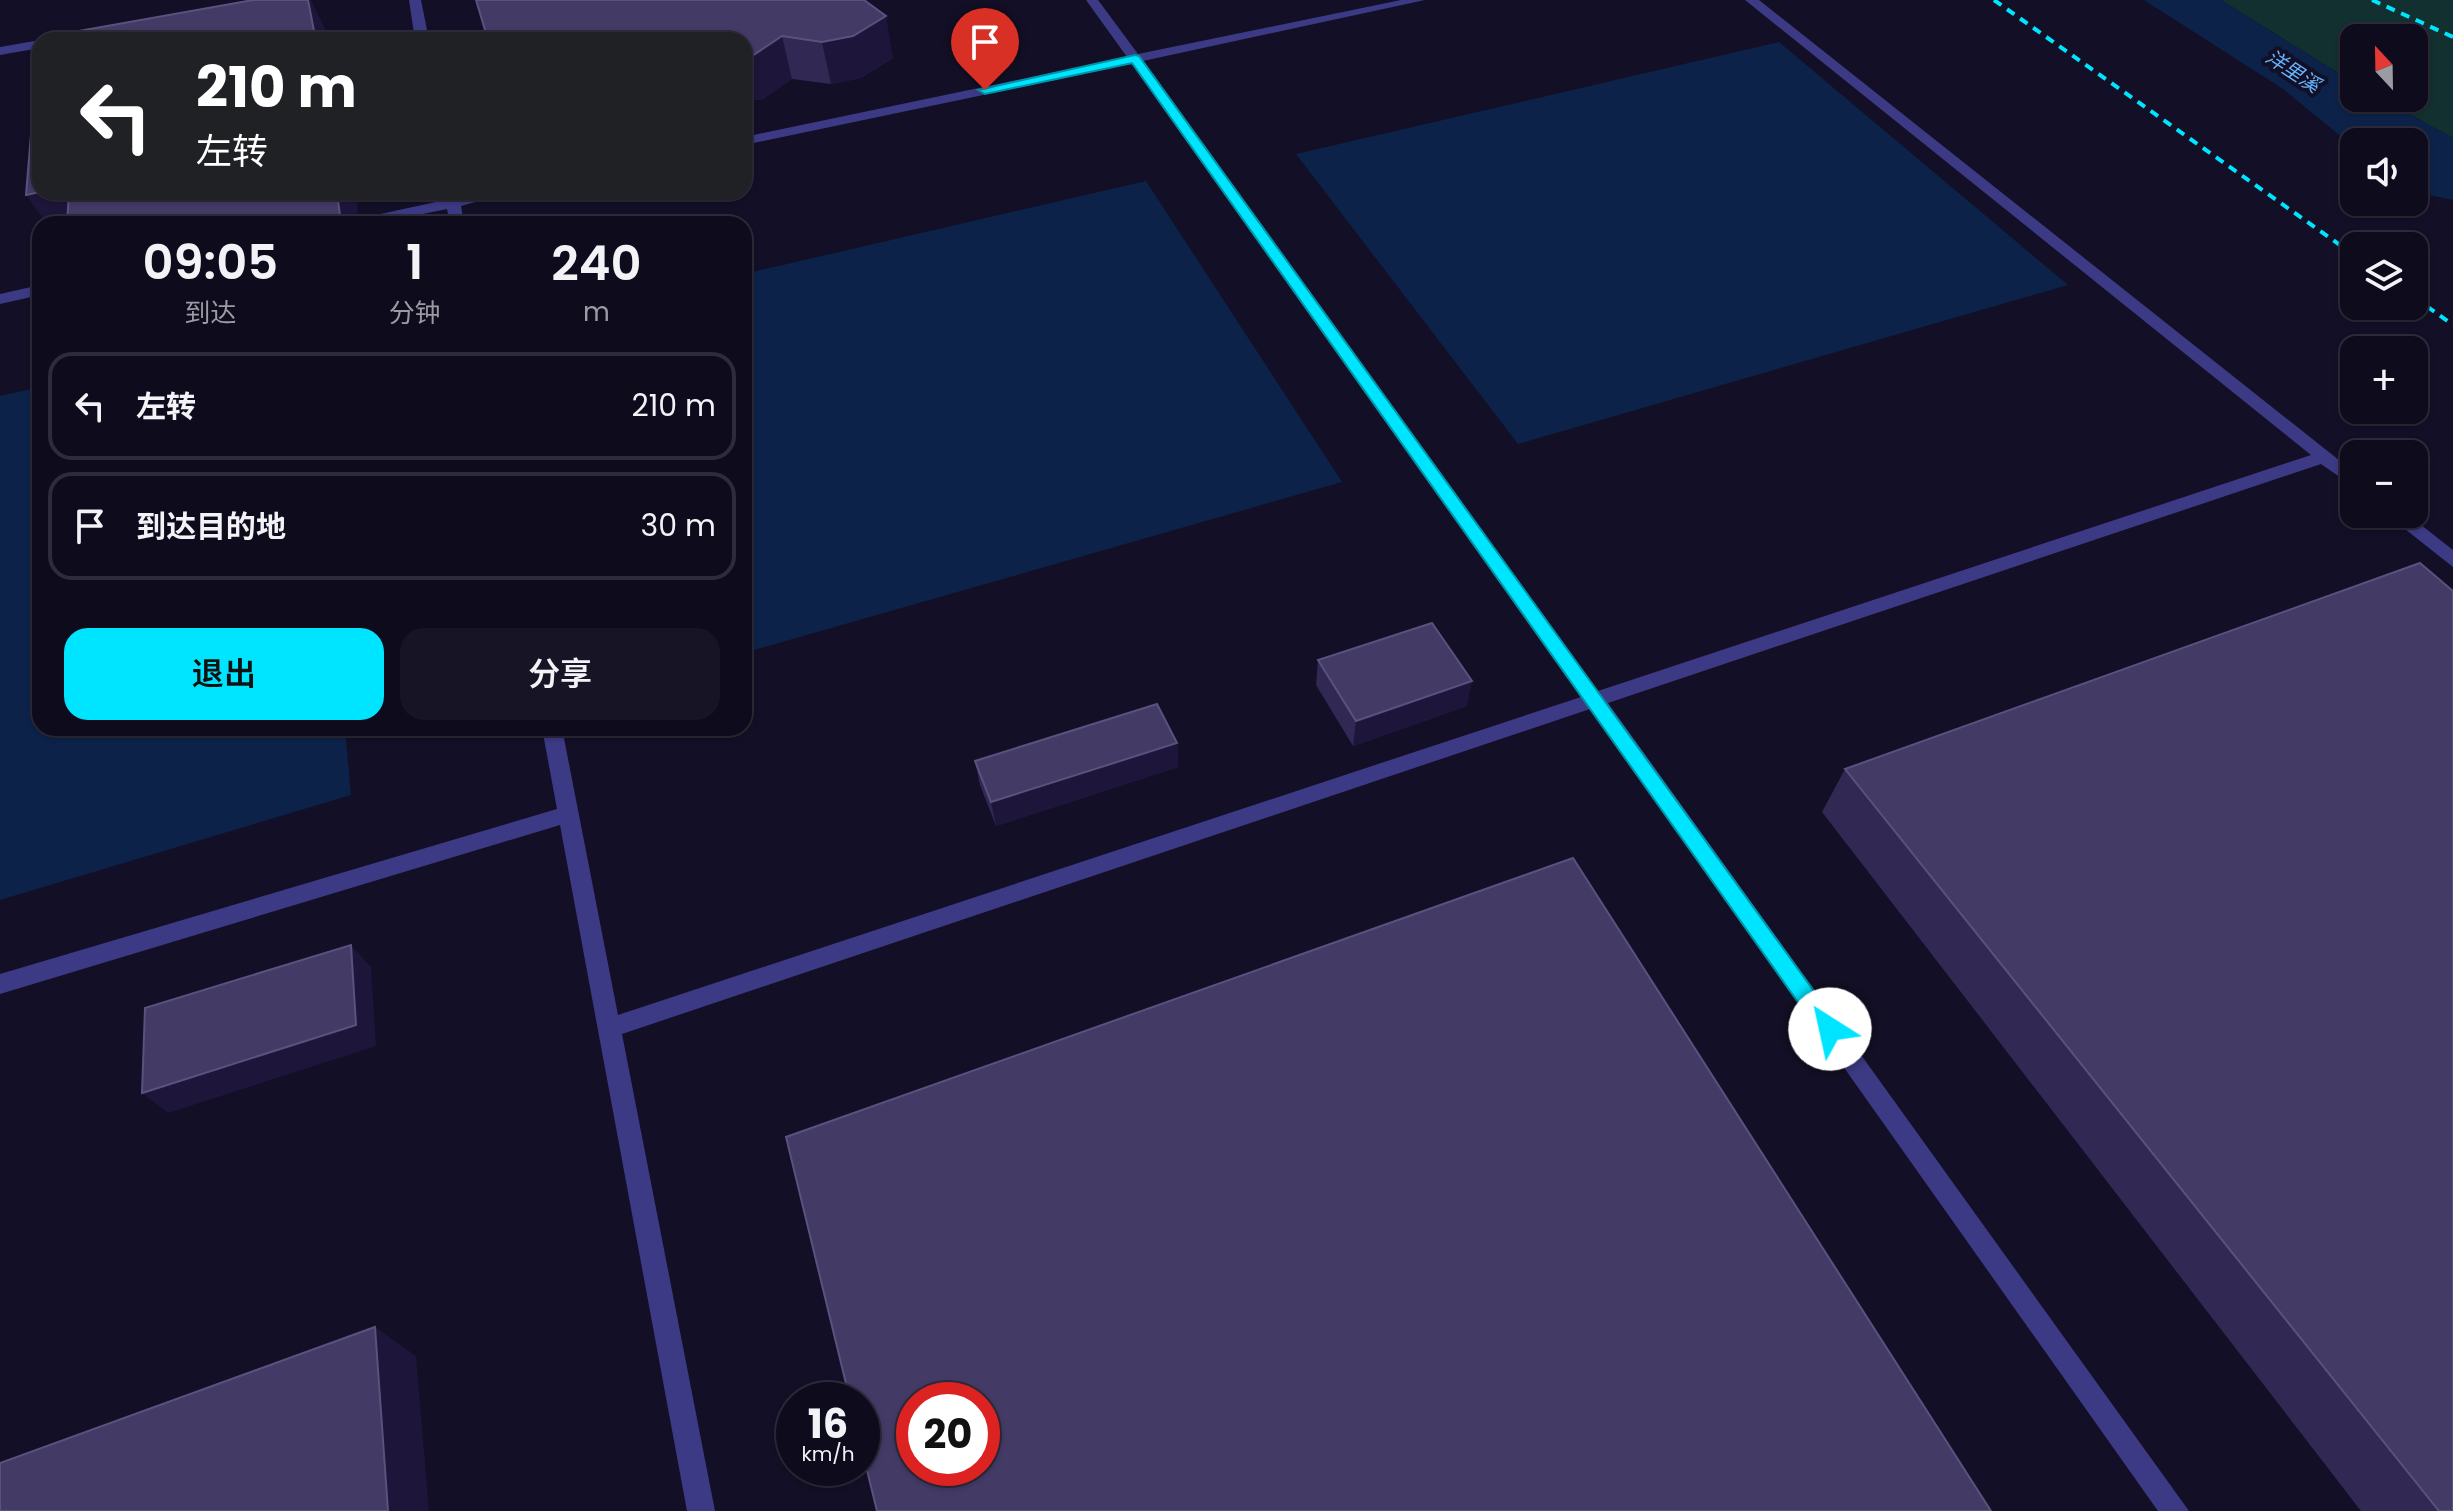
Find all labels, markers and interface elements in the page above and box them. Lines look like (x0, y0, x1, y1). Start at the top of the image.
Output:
pin (951, 8, 1019, 90)
icon: arrive (963, 20, 1007, 64)
north arrow (2340, 24, 2428, 112)
map controls (2340, 24, 2428, 528)
water label: 洋里溪 (2260, 43, 2327, 100)
text: 210 m (196, 48, 357, 127)
icon: left (64, 64, 168, 168)
text: 左转 (196, 126, 268, 177)
button: sound (2340, 128, 2428, 216)
text: 09:05 (143, 229, 278, 296)
text: 1 (406, 229, 423, 296)
text: 240 (551, 230, 641, 297)
button: layers (2340, 232, 2428, 320)
text: m (583, 294, 610, 330)
text: 到达 (184, 295, 236, 331)
text: 分钟 (389, 295, 441, 331)
button: + (2340, 336, 2428, 424)
icon: left (68, 384, 112, 428)
text: 210 m (631, 384, 716, 427)
text: 左转 (136, 385, 196, 428)
button: − (2340, 440, 2428, 528)
icon: arrive (68, 504, 112, 548)
text: 30 m (641, 504, 716, 547)
text: 到达目的地 (136, 505, 286, 548)
button: 退出 (64, 628, 384, 720)
button: 分享 (400, 628, 720, 720)
position arrow (1788, 987, 1872, 1071)
speed limit sign: 20 (896, 1382, 1000, 1486)
text: 16 (808, 1396, 848, 1452)
text: km/h (801, 1440, 855, 1468)

